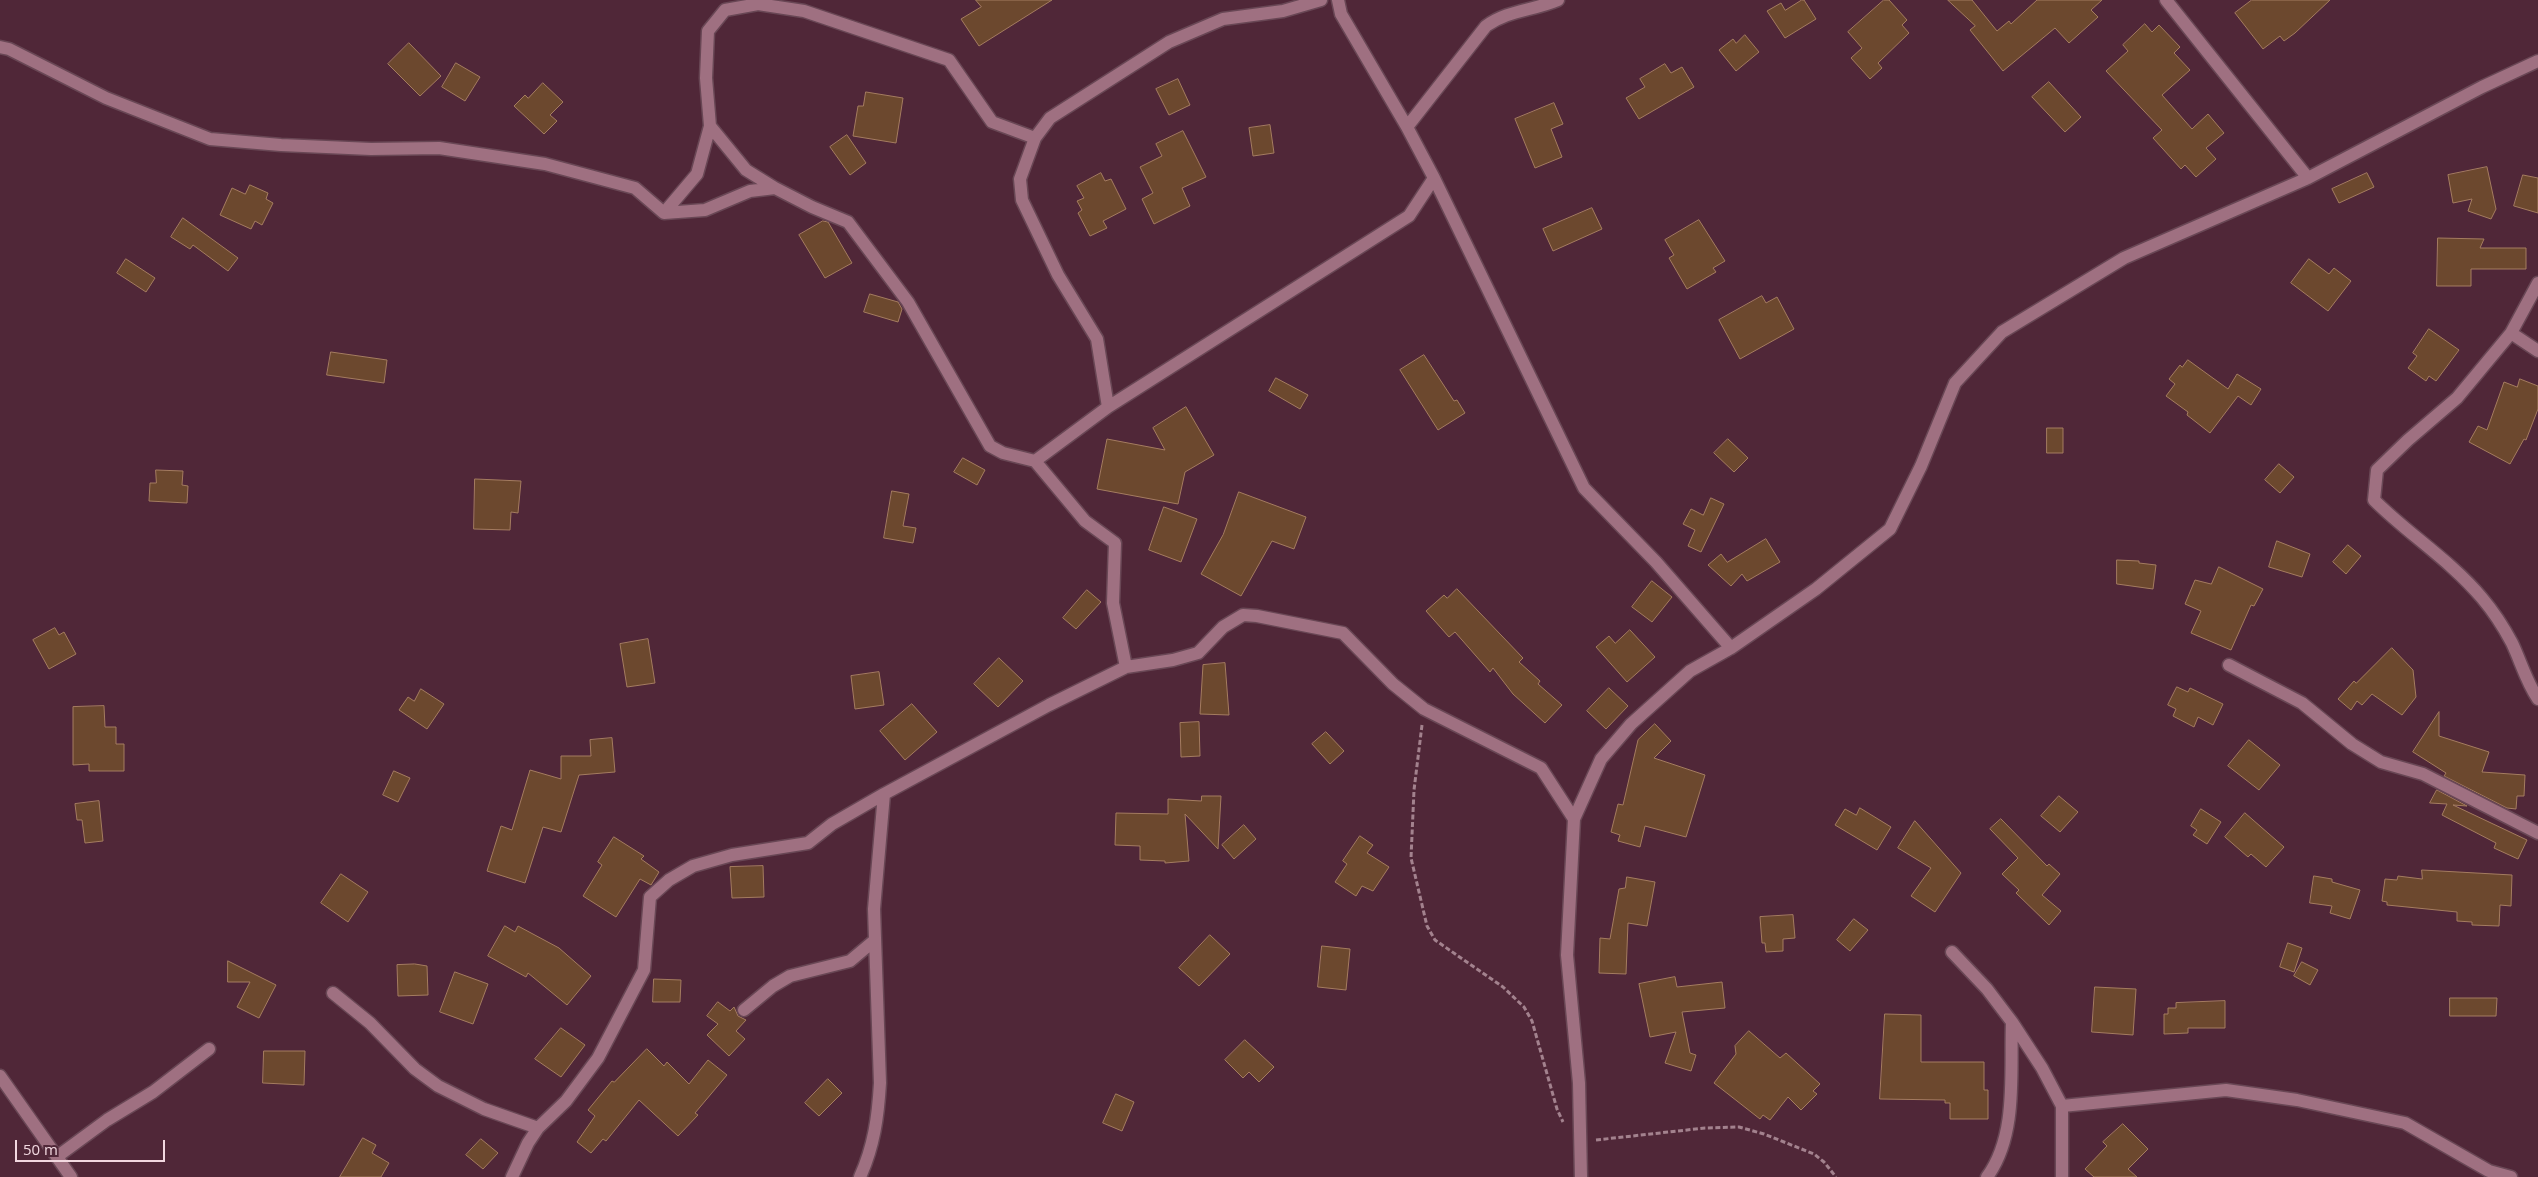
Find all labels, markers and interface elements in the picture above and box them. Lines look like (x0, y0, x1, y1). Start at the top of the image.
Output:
scale bar (18, 1130, 168, 1162)
text: 50 m (23, 1139, 58, 1159)

